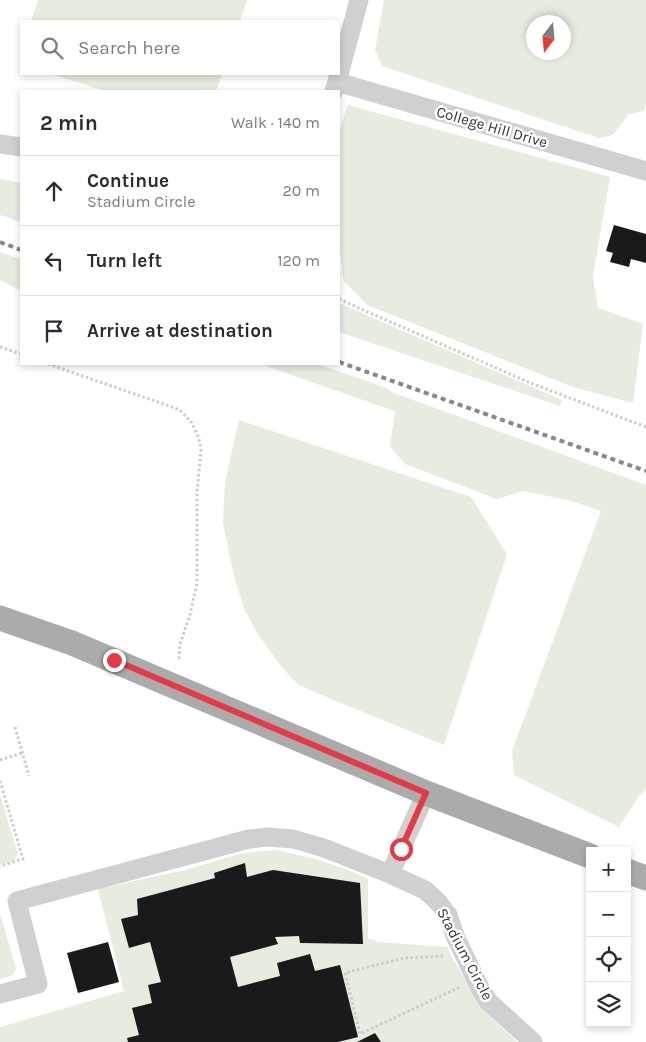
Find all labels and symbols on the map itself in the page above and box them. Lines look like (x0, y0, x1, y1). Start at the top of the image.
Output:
north arrow (526, 15, 571, 60)
street label: College Hill Drive (434, 103, 550, 151)
route end (103, 649, 126, 672)
route start (390, 838, 413, 861)
street label: Stadium Circle (433, 905, 497, 1003)

